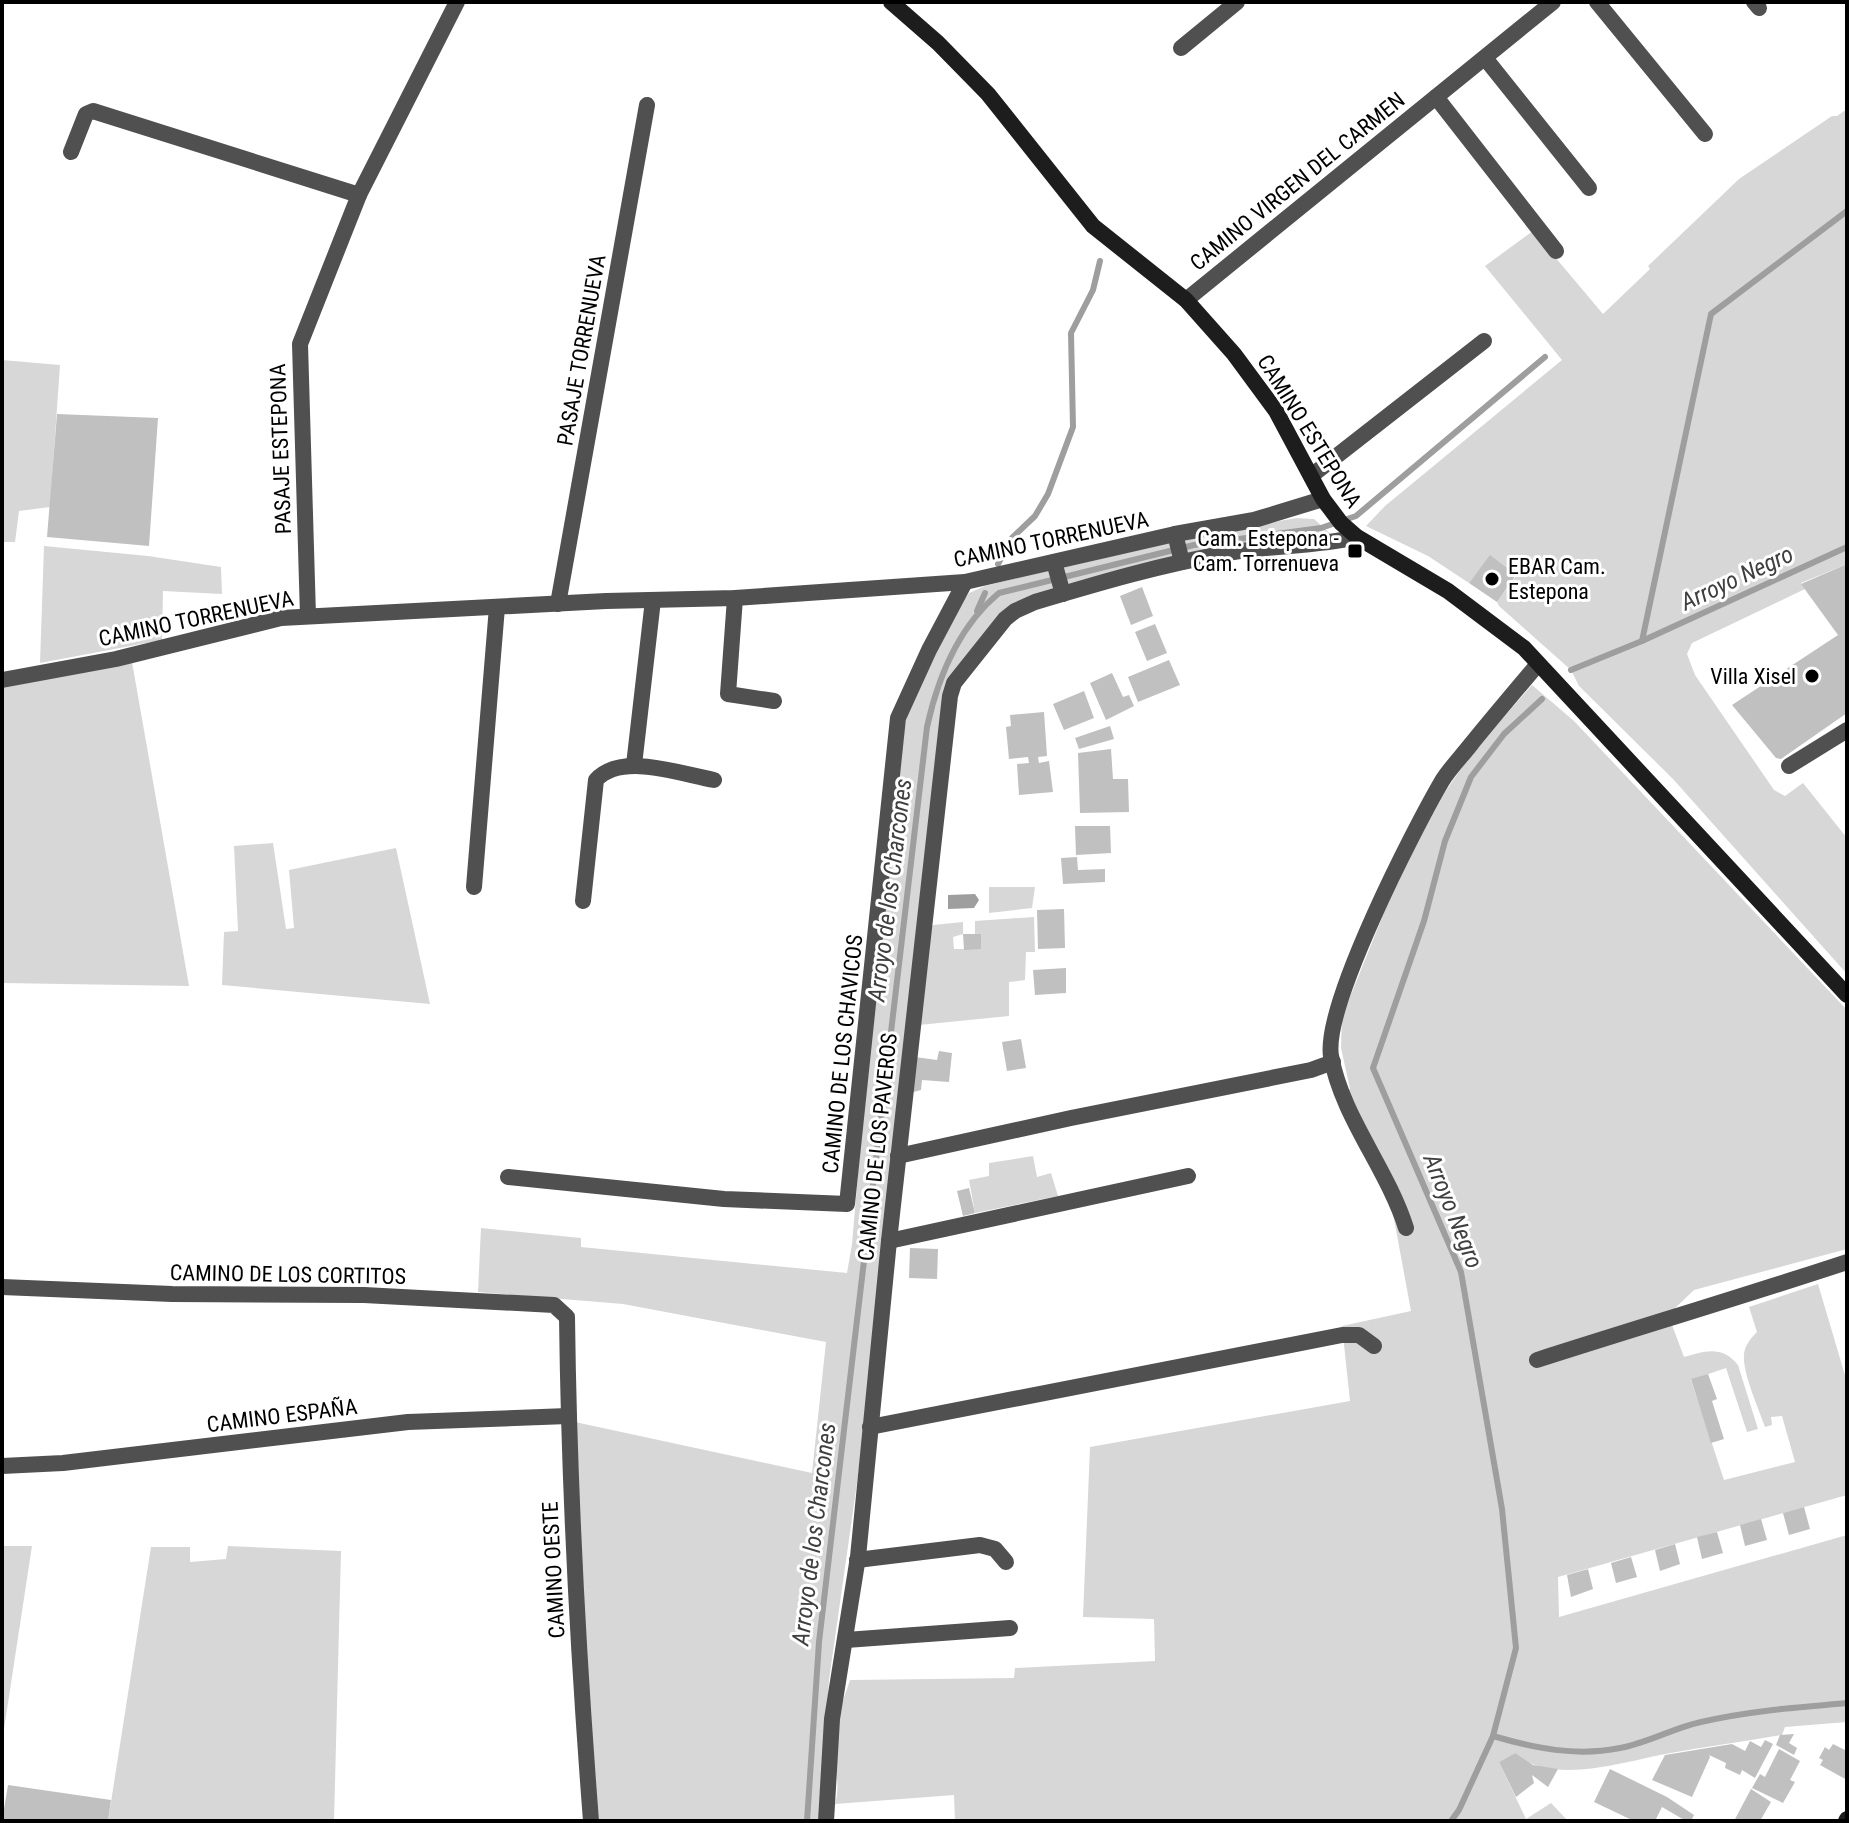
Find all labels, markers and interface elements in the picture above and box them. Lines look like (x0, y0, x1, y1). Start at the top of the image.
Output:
street label: CAMINO VIRGEN DEL CARMEN (1185, 87, 1409, 276)
street label: PASAJE TORRENUEVA (552, 252, 611, 448)
street label: CAMINO ESTEPONA (1252, 350, 1367, 513)
street label: PASAJE ESTEPONA (265, 363, 296, 535)
street label: CAMINO TORRENUEVA (951, 507, 1151, 572)
place label: Cam. Estepona - Cam. Torrenueva (1193, 526, 1339, 576)
water label: Arroyo Negro (1675, 540, 1798, 617)
marker: Cam. Estepona - Cam. Torrenueva (1346, 542, 1364, 560)
place label: EBAR Cam. Estepona (1508, 554, 1606, 604)
marker: EBAR Cam. Estepona (1483, 570, 1501, 588)
street label: CAMINO TORRENUEVA (96, 586, 296, 651)
place label: Villa Xisel (1710, 664, 1796, 689)
marker: Villa Xisel (1803, 667, 1821, 685)
water label: Arroyo de los Charcones (862, 777, 918, 1004)
street label: CAMINO DE LOS CHAVICOS (818, 933, 867, 1175)
street label: CAMINO DE LOS PAVEROS (853, 1032, 902, 1262)
water label: Arroyo Negro (1417, 1149, 1489, 1272)
street label: CAMINO DE LOS CORTITOS (170, 1260, 406, 1289)
street label: CAMINO ESPAÑA (205, 1394, 359, 1437)
water label: Arroyo de los Charcones (786, 1421, 842, 1648)
street label: CAMINO OESTE (537, 1501, 570, 1639)

